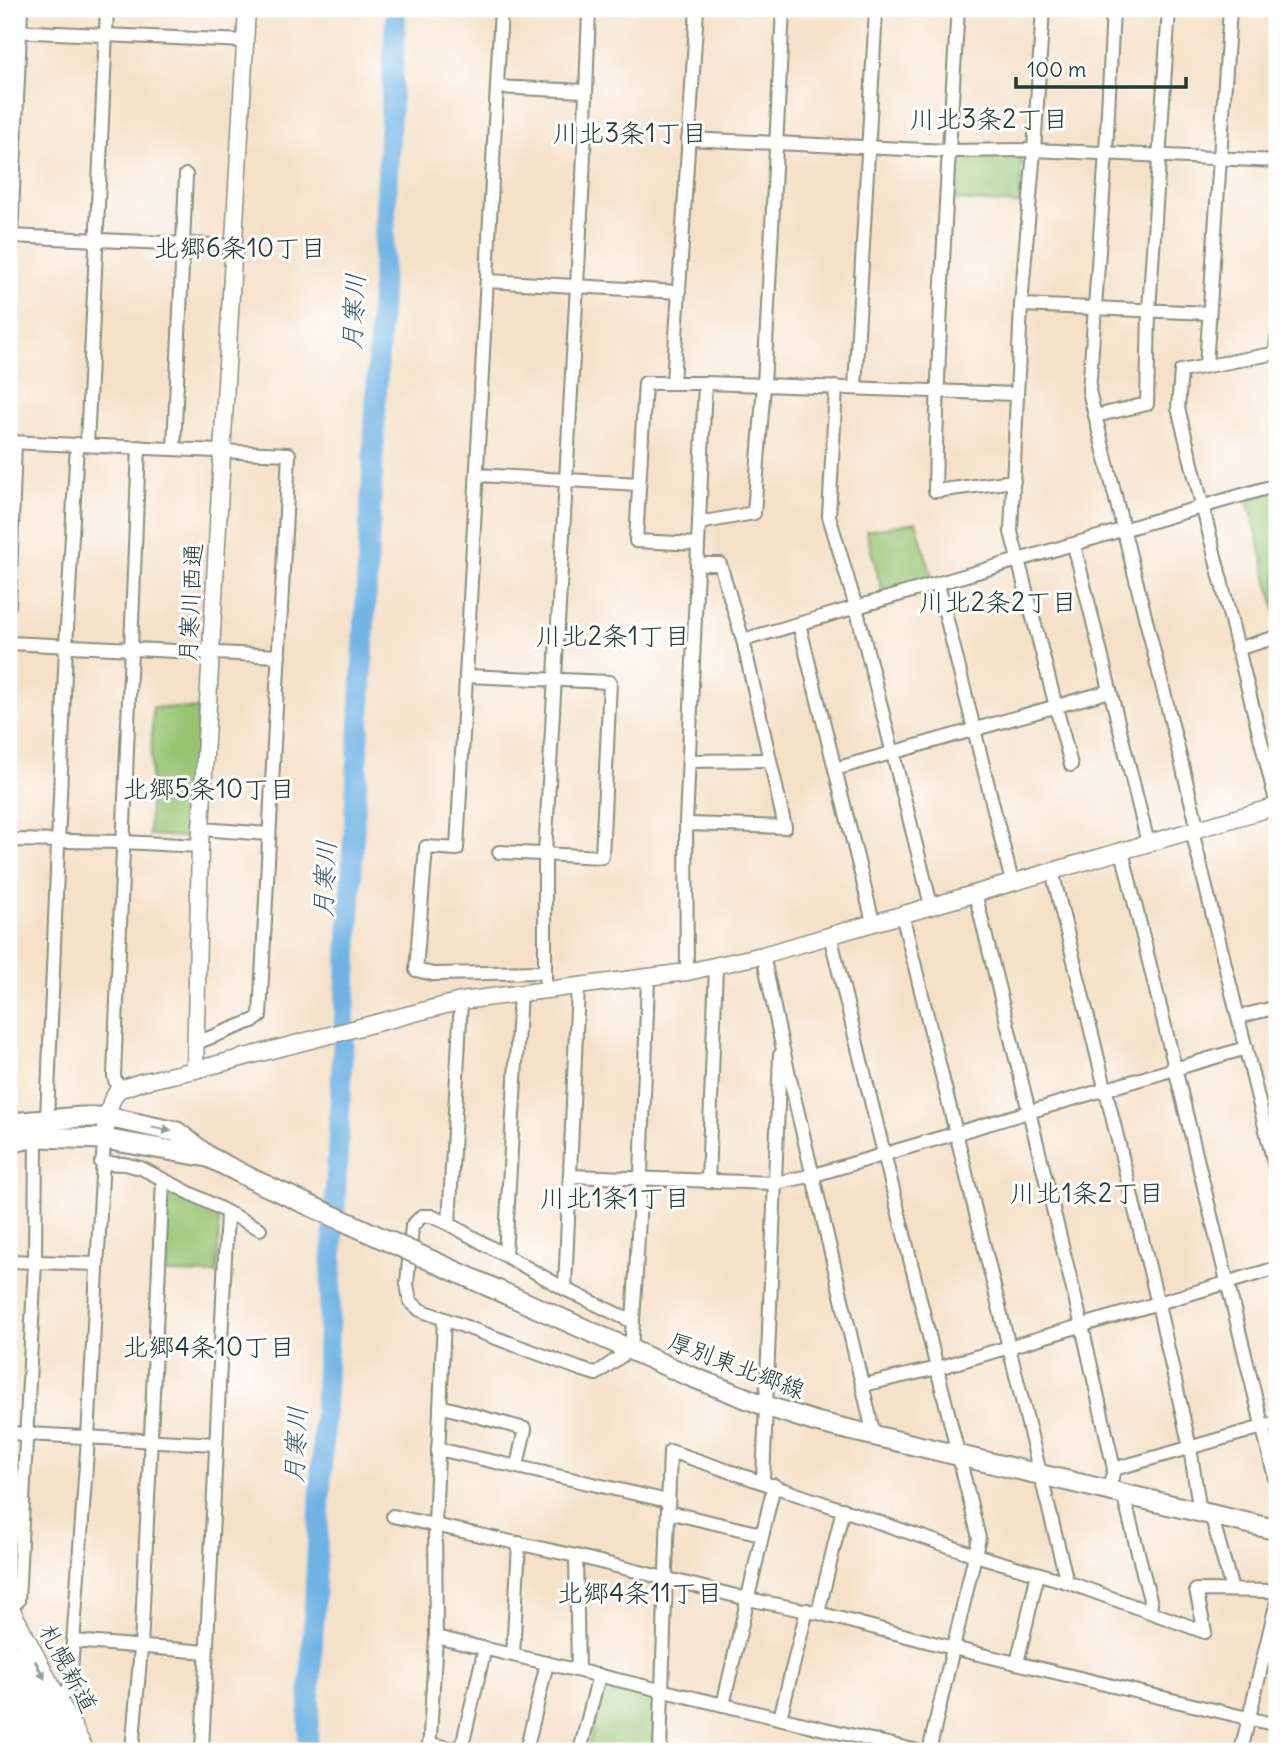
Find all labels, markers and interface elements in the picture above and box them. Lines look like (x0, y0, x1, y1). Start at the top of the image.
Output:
scale bar (1016, 46, 1186, 90)
text: 100 m (1027, 56, 1086, 83)
district label: 川北3条2丁目 (909, 102, 1069, 135)
district label: 川北3条1丁目 (552, 116, 708, 149)
district label: 北郷6条10丁目 (154, 231, 326, 264)
water label: 月寒川 (334, 272, 372, 352)
street label: 月寒川西通 (172, 542, 208, 664)
district label: 川北2条2丁目 (919, 585, 1077, 618)
district label: 川北2条1丁目 (536, 619, 690, 652)
district label: 北郷5条10丁目 (123, 772, 295, 805)
water label: 月寒川 (305, 839, 343, 919)
one-way arrow (151, 1123, 173, 1134)
district label: 川北1条2丁目 (1010, 1176, 1164, 1209)
district label: 川北1条1丁目 (540, 1181, 690, 1214)
street label: 厚別東北郷線 (664, 1325, 810, 1405)
district label: 北郷4条10丁目 (123, 1330, 295, 1363)
water label: 月寒川 (276, 1405, 314, 1485)
district label: 北郷4条11丁目 (557, 1576, 723, 1609)
street label: 札幌新道 (33, 1619, 105, 1717)
one-way arrow (34, 1661, 46, 1681)

